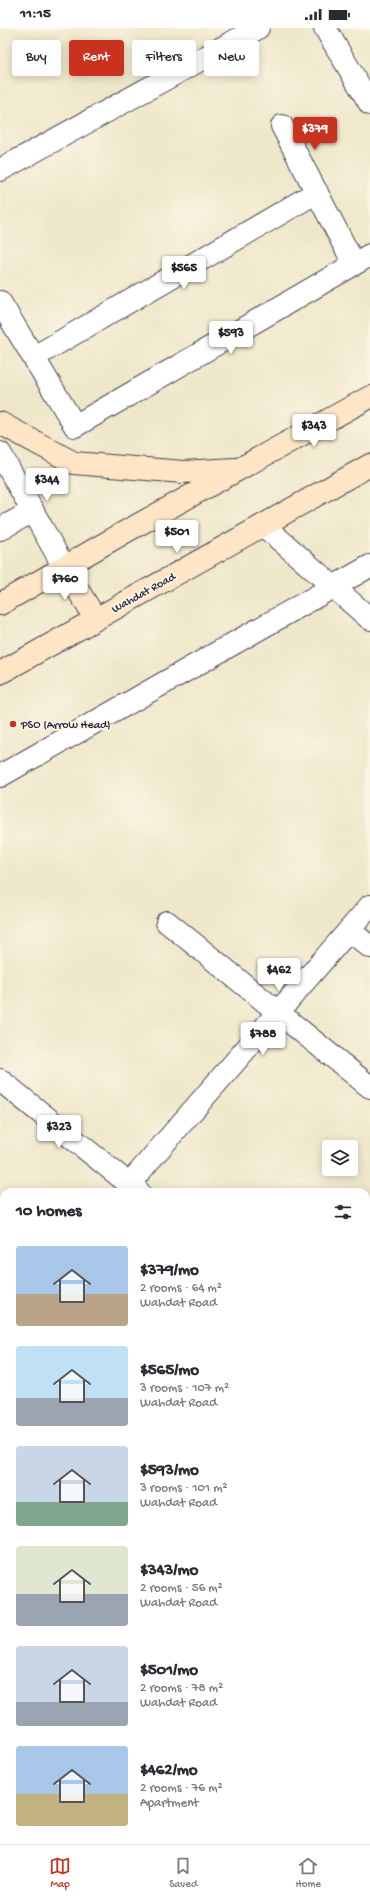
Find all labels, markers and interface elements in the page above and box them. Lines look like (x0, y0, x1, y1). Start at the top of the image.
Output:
text: 11:15 (20, 5, 51, 23)
chip: Buy (12, 40, 61, 76)
chip: Rent (69, 40, 124, 76)
chip: Filters (132, 40, 196, 76)
chip: New (204, 40, 259, 76)
pin: $379 (291, 117, 339, 151)
text: $379 (302, 122, 328, 137)
pin: $565 (160, 256, 208, 290)
text: $565 (171, 261, 197, 276)
pin: $593 (207, 321, 255, 355)
text: $593 (218, 326, 244, 341)
pin: $343 (290, 414, 338, 448)
text: $343 (301, 419, 327, 434)
pin: $344 (23, 468, 71, 502)
text: $344 (35, 473, 59, 488)
pin: $501 (153, 520, 201, 554)
text: $501 (164, 525, 190, 540)
pin: $760 (41, 567, 89, 601)
street label: Wahdat Road (110, 570, 179, 617)
text: $760 (52, 572, 78, 587)
marker: PSO (Arrow Head) (8, 719, 18, 729)
place label: PSO (Arrow Head) (20, 719, 111, 733)
pin: $462 (255, 958, 303, 992)
text: $462 (267, 963, 291, 978)
pin: $788 (239, 1022, 287, 1056)
text: $788 (250, 1027, 276, 1042)
pin: $323 (35, 1115, 83, 1149)
text: $323 (46, 1120, 72, 1135)
map controls (322, 1140, 358, 1176)
button: layers (322, 1140, 358, 1176)
icon: filters (332, 1201, 354, 1223)
text: 10 homes (16, 1202, 82, 1222)
text: $379/mo (140, 1261, 199, 1281)
icon: home (48, 1262, 96, 1310)
text: 2 rooms · 64 m² (140, 1281, 222, 1296)
text: Wahdat Road (140, 1296, 217, 1311)
text: $565/mo (140, 1361, 199, 1381)
icon: home (48, 1362, 96, 1410)
text: 3 rooms · 107 m² (140, 1381, 229, 1396)
text: Wahdat Road (140, 1396, 217, 1411)
text: $593/mo (140, 1461, 199, 1481)
icon: home (48, 1462, 96, 1510)
text: 3 rooms · 101 m² (140, 1481, 228, 1496)
text: Wahdat Road (140, 1496, 217, 1511)
text: $343/mo (140, 1561, 198, 1581)
icon: home (48, 1562, 96, 1610)
text: 2 rooms · 56 m² (140, 1581, 223, 1596)
text: Wahdat Road (140, 1596, 217, 1611)
text: $501/mo (140, 1661, 198, 1681)
icon: home (48, 1662, 96, 1710)
text: 2 rooms · 78 m² (140, 1681, 223, 1696)
text: Wahdat Road (140, 1696, 217, 1711)
text: $462/mo (140, 1761, 198, 1781)
icon: home (48, 1762, 96, 1810)
text: 2 rooms · 76 m² (140, 1781, 223, 1796)
text: Apartment (140, 1796, 199, 1811)
tab: Map (49, 1855, 71, 1891)
tab: Saved (169, 1855, 197, 1891)
tab: Home (295, 1855, 321, 1891)

